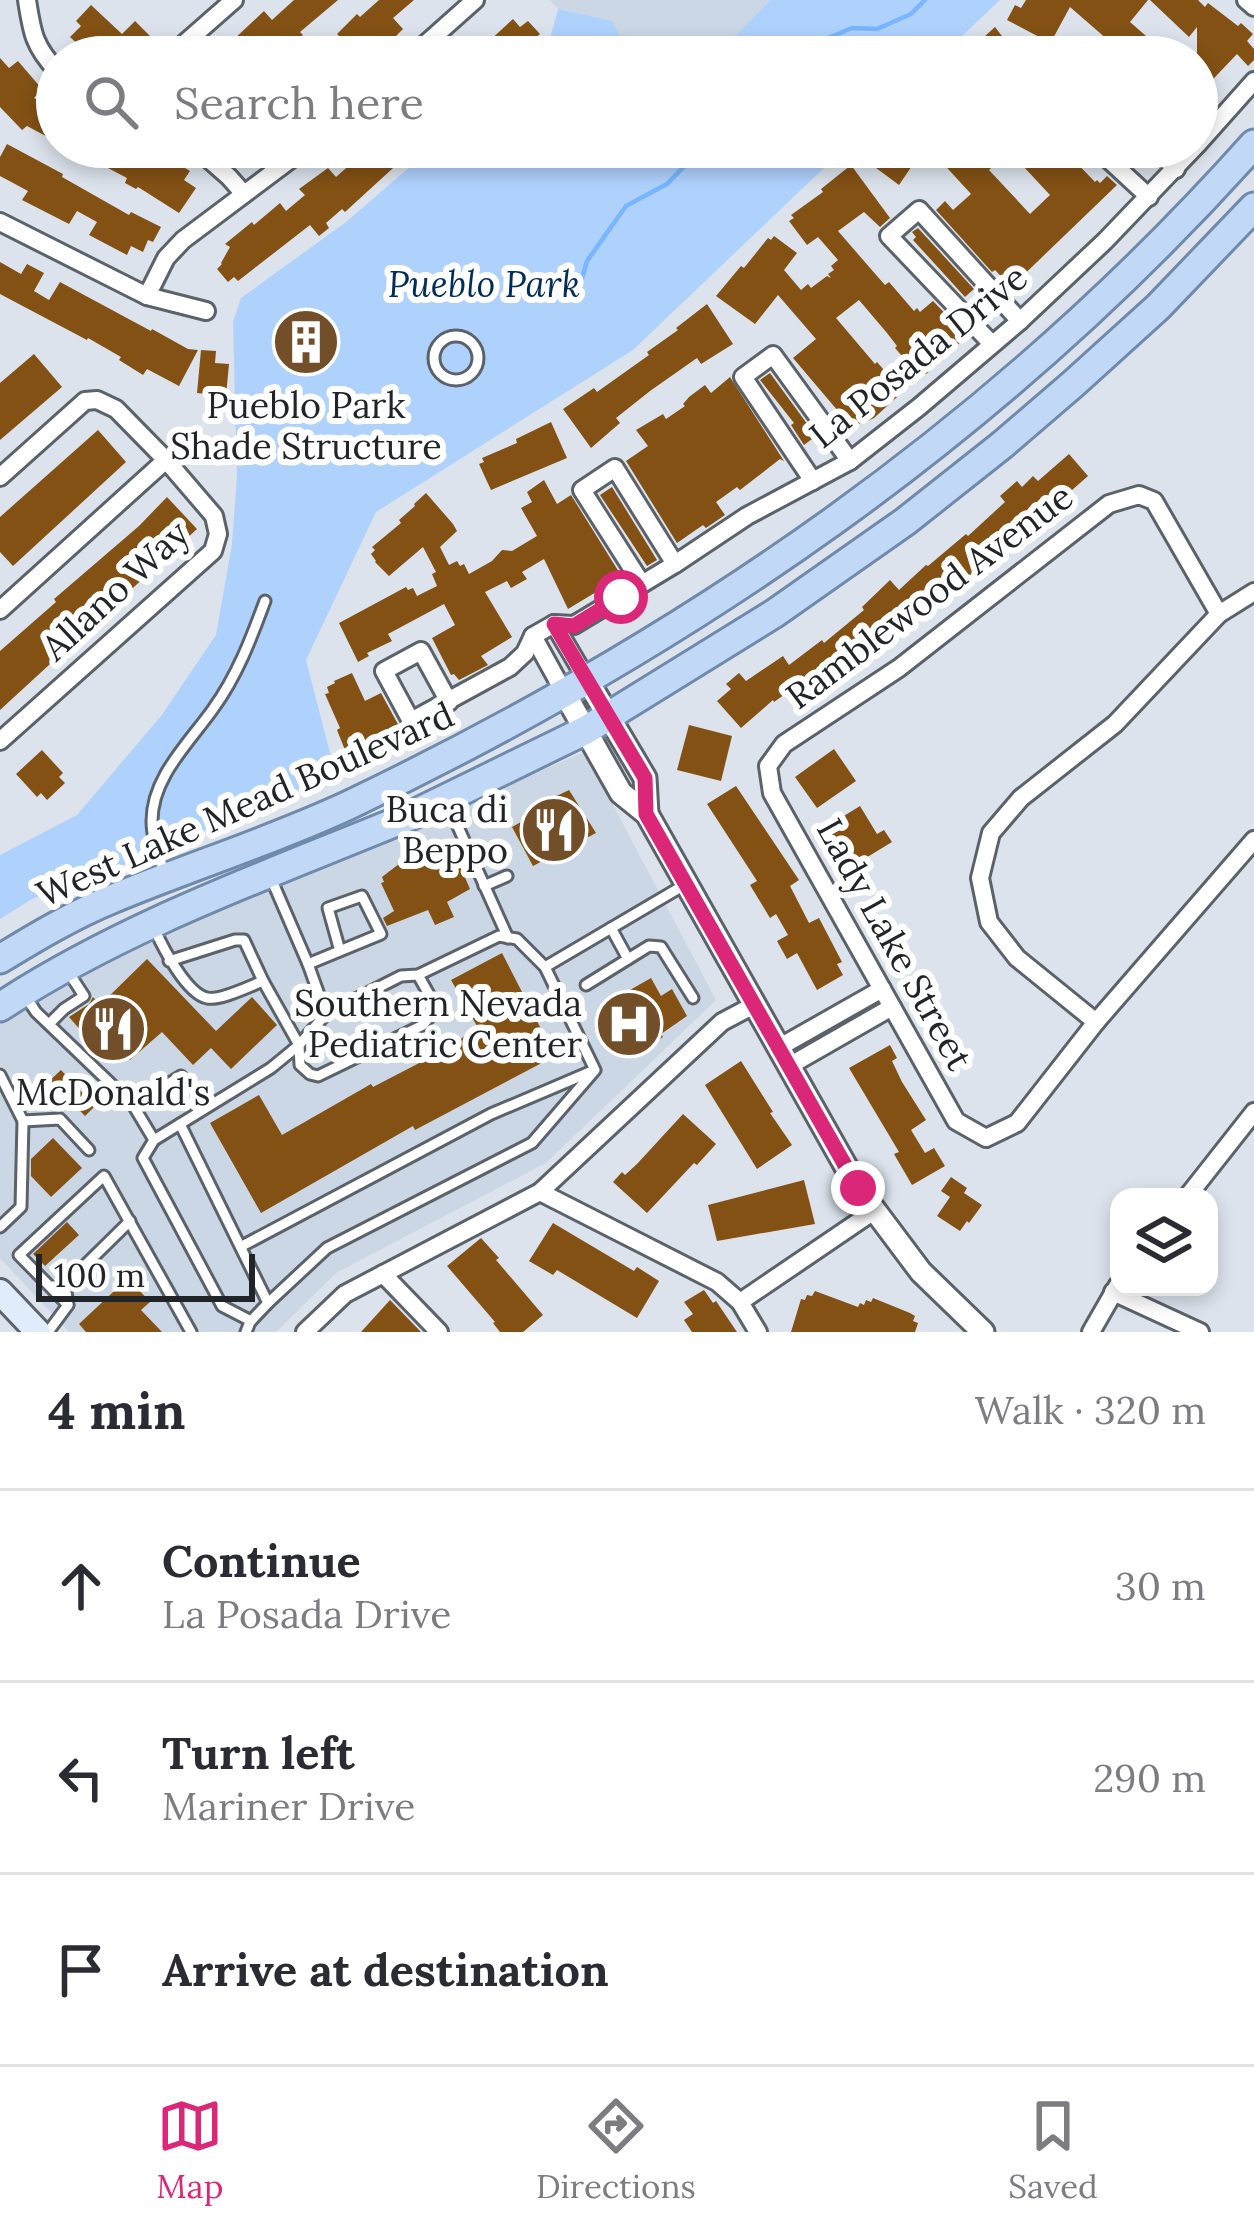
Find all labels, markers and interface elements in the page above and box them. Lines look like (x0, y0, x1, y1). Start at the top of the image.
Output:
search box (36, 36, 1218, 168)
icon: search (78, 69, 144, 135)
text: Search here (174, 74, 424, 131)
street label: La Posada Drive (800, 254, 1036, 458)
park label: Pueblo Park (388, 261, 580, 307)
building icon: Pueblo Park Shade Structure (271, 307, 341, 377)
place label: Pueblo Park Shade Structure (170, 382, 442, 469)
street label: Ramblewood Avenue (777, 473, 1081, 719)
street label: Allano Way (31, 510, 198, 670)
route start (594, 570, 648, 624)
street label: West Lake Mead Boulevard (29, 691, 461, 917)
place label: Buca di Beppo (386, 786, 508, 873)
restaurant icon: Buca di Beppo (519, 795, 589, 865)
street label: Lady Lake Street (807, 810, 983, 1078)
place label: Southern Nevada Pediatric Center (294, 980, 582, 1067)
hospital icon: Southern Nevada Pediatric Center (594, 989, 664, 1059)
restaurant icon: McDonald's (78, 994, 148, 1064)
place label: McDonald's (15, 1069, 211, 1115)
route end (831, 1161, 885, 1215)
map controls (1110, 1188, 1218, 1296)
button: layers (1110, 1188, 1218, 1296)
scale bar (36, 1248, 255, 1301)
text: 100 m (54, 1254, 145, 1296)
text: 4 min (48, 1378, 185, 1443)
text: Walk · 320 m (975, 1385, 1206, 1435)
text: Continue (162, 1532, 361, 1589)
icon: ahead (48, 1553, 114, 1619)
text: 30 m (1115, 1561, 1206, 1611)
text: La Posada Drive (162, 1589, 451, 1639)
text: Turn left (162, 1724, 355, 1781)
icon: left (48, 1745, 114, 1811)
text: 290 m (1093, 1753, 1206, 1803)
text: Mariner Drive (162, 1781, 415, 1831)
icon: arrive (48, 1937, 114, 2003)
text: Arrive at destination (162, 1941, 609, 1998)
tab: Map (156, 2093, 223, 2207)
tab: Directions (536, 2093, 696, 2207)
tab: Saved (1008, 2093, 1098, 2207)

